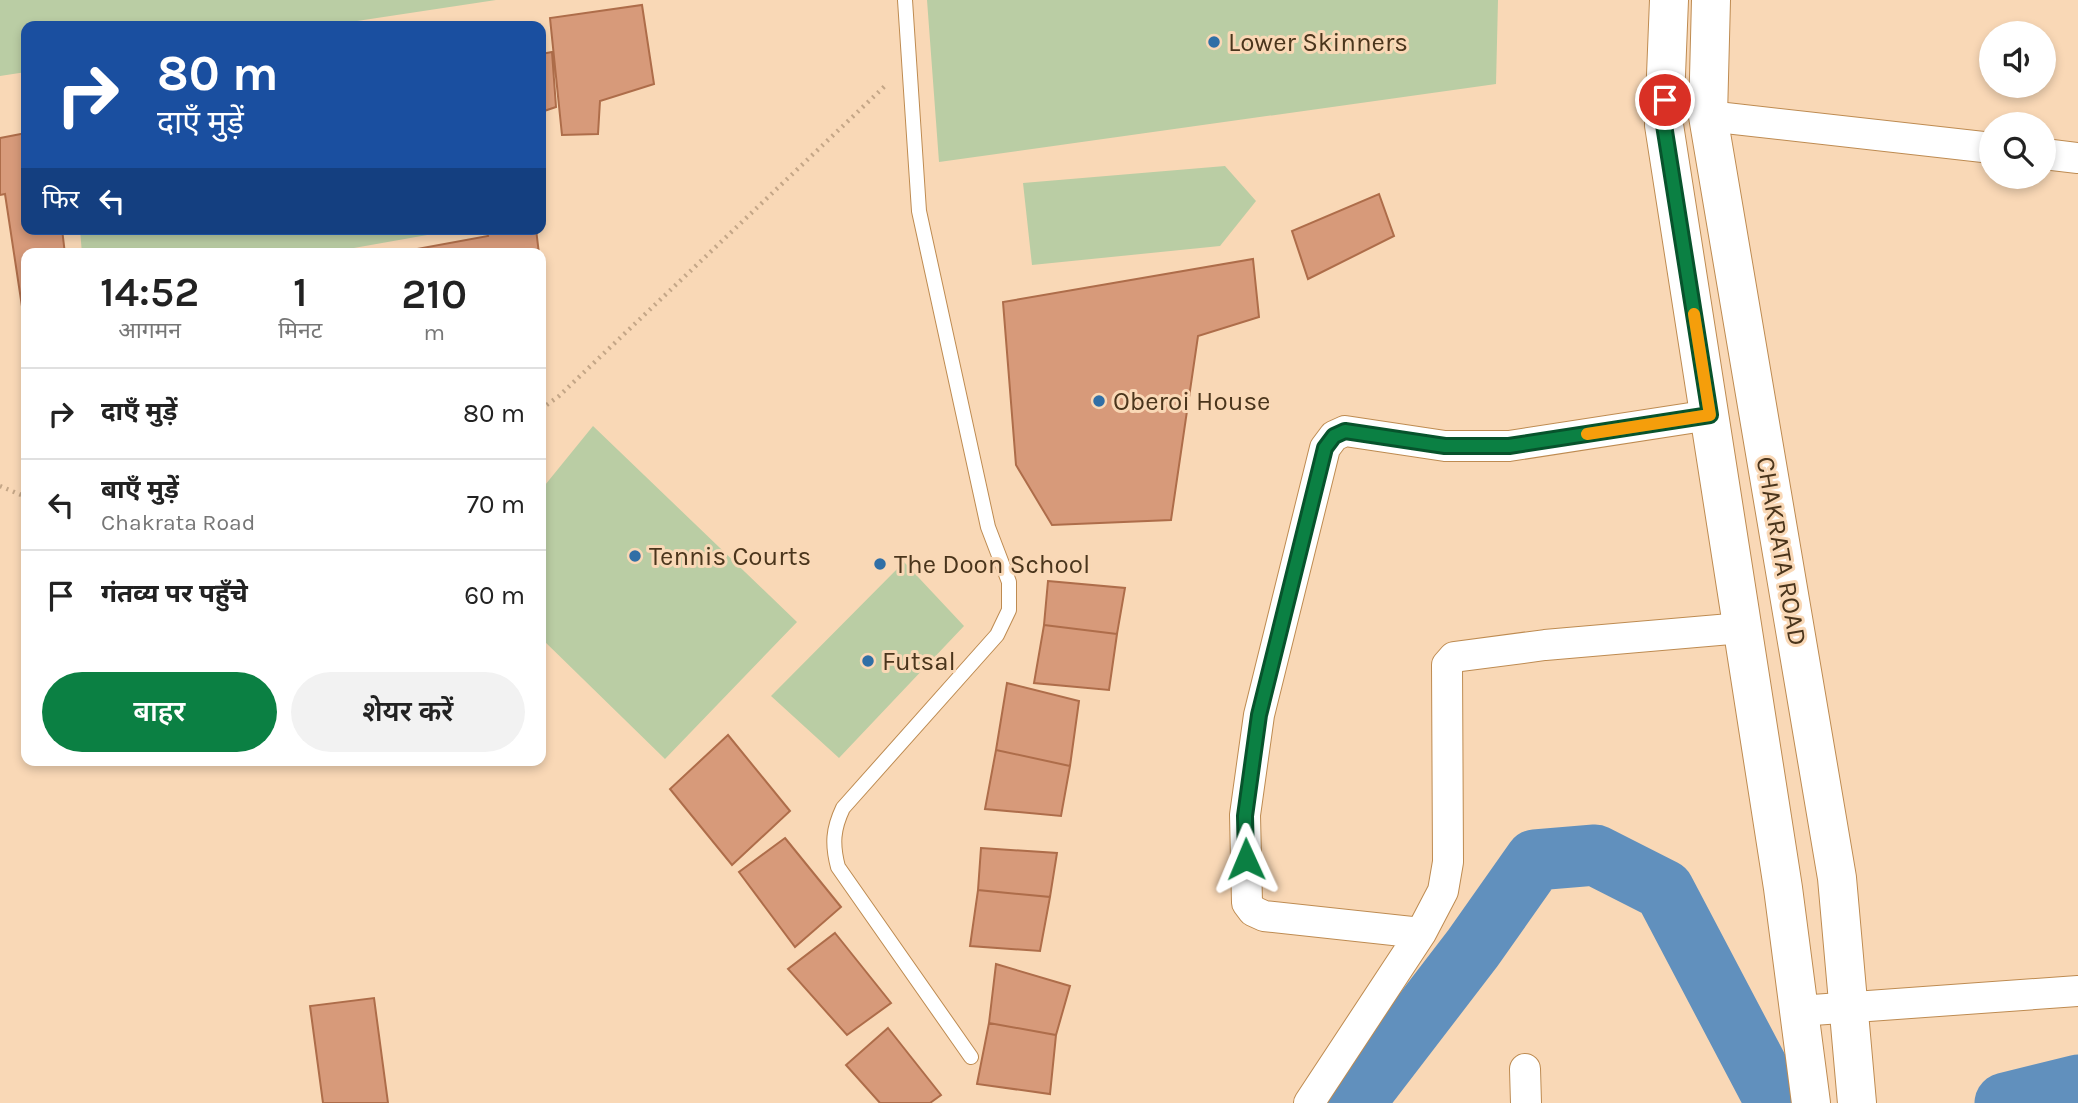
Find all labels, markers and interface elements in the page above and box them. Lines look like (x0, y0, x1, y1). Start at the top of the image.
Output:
map controls (1979, 21, 2056, 189)
button: sound (1979, 21, 2056, 98)
place label: Lower Skinners (1228, 27, 1408, 58)
marker: Lower Skinners (1206, 34, 1222, 50)
text: 80 m (157, 45, 279, 102)
icon: right (42, 49, 133, 140)
pin (1635, 70, 1695, 130)
icon: arrive (1646, 81, 1684, 119)
text: दाएँ मुड़ें (157, 104, 244, 141)
button: search (1979, 112, 2056, 189)
icon: left (93, 182, 131, 220)
text: फिर (42, 184, 79, 215)
text: 14:52 (100, 267, 199, 317)
text: 1 (293, 267, 308, 317)
text: 210 (401, 269, 467, 319)
text: आगमन (118, 317, 181, 344)
text: मिनट (278, 317, 322, 344)
text: m (423, 319, 445, 346)
place label: Oberoi House (1113, 386, 1270, 417)
marker: Oberoi House (1091, 393, 1107, 409)
icon: right (42, 395, 80, 433)
text: दाएँ मुड़ें (101, 396, 177, 427)
text: 80 m (463, 398, 525, 429)
street label: CHAKRATA ROAD (1750, 454, 1813, 648)
text: बाएँ मुड़ें (101, 474, 179, 505)
icon: left (42, 486, 80, 524)
text: 70 m (467, 489, 525, 520)
text: Chakrata Road (101, 509, 255, 536)
place label: Tennis Courts (649, 541, 811, 572)
marker: Tennis Courts (627, 548, 643, 564)
place label: The Doon School (894, 549, 1090, 580)
marker: The Doon School (872, 556, 888, 572)
icon: arrive (42, 577, 80, 615)
text: गंतव्य पर पहुँचे (101, 578, 248, 609)
text: 60 m (464, 580, 525, 611)
place label: Futsal (882, 646, 956, 677)
marker: Futsal (860, 653, 876, 669)
button: बाहर (42, 672, 277, 752)
button: शेयर करें (291, 672, 525, 752)
position arrow (1209, 822, 1283, 896)

